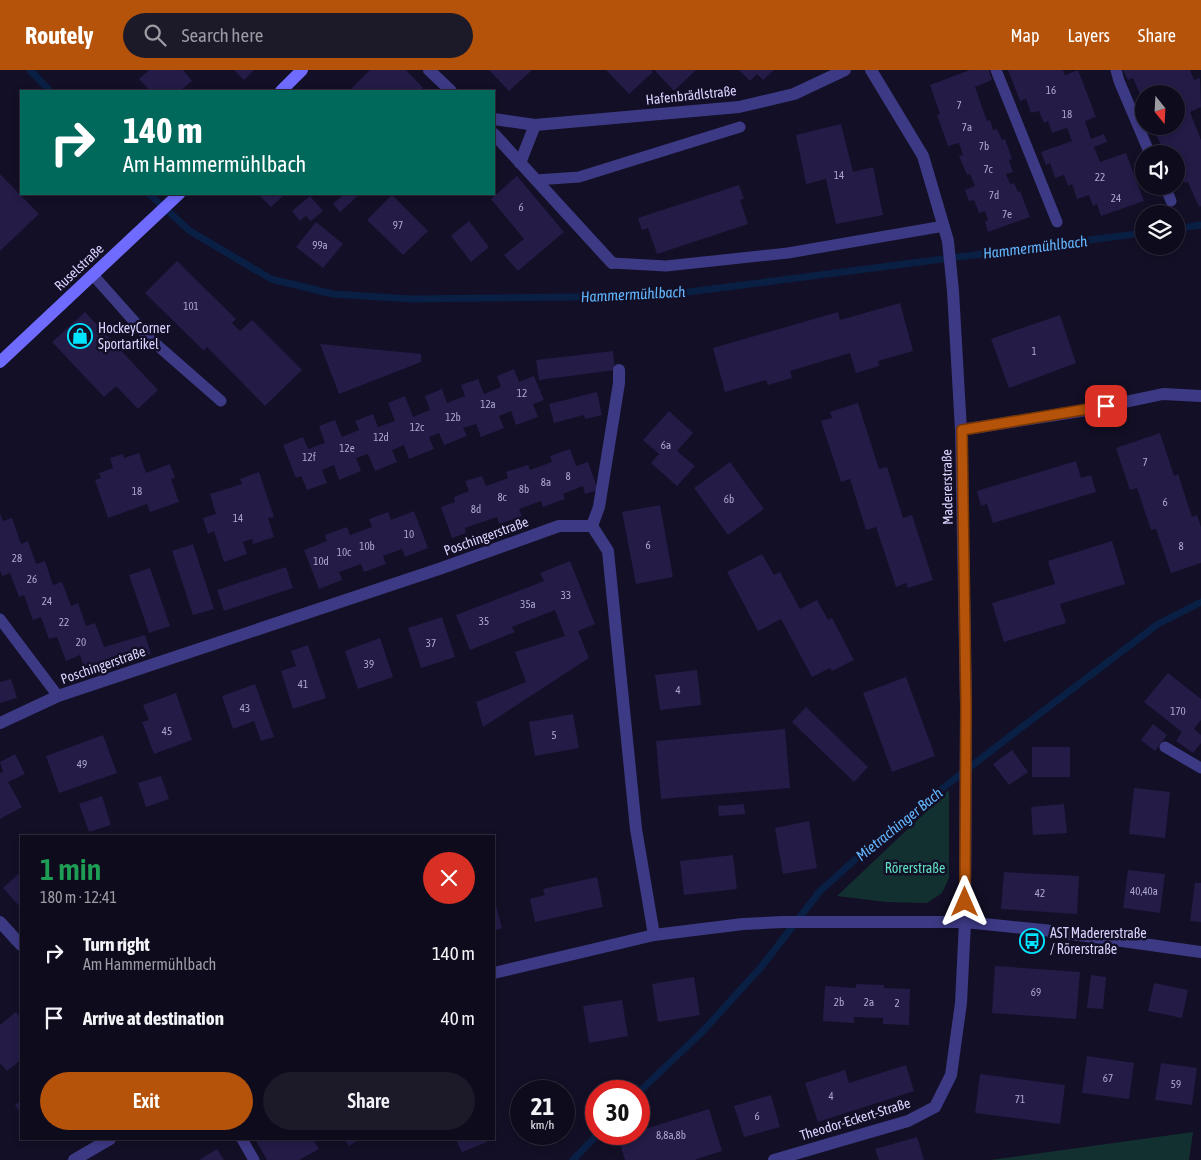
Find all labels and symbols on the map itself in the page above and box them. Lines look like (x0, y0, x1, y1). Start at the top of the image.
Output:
street label: Hafenbrädlstraße (645, 82, 737, 108)
house number: 16 (1046, 84, 1056, 96)
north arrow (1135, 85, 1185, 135)
house number: 7 (956, 99, 962, 111)
house number: 18 (1062, 108, 1072, 120)
house number: 7a (962, 121, 972, 133)
house number: 7b (979, 140, 989, 152)
house number: 7c (983, 163, 994, 175)
house number: 14 (834, 169, 844, 181)
house number: 22 (1095, 171, 1105, 183)
house number: 7d (989, 189, 999, 201)
house number: 24 (1111, 192, 1121, 204)
house number: 6 (518, 201, 524, 213)
house number: 7e (1002, 208, 1012, 220)
house number: 97 (393, 219, 403, 231)
water label: Hammermühlbach (982, 232, 1088, 262)
house number: 99a (312, 239, 328, 251)
street label: Ruselstraße (51, 240, 107, 294)
water label: Hammermühlbach (580, 283, 686, 305)
house number: 101 (183, 300, 199, 312)
place label: HockeyCorner Sportartikel (98, 320, 171, 352)
shop icon: HockeyCorner Sportartikel (67, 323, 93, 349)
house number: 1 (1031, 345, 1037, 357)
pin (1085, 385, 1127, 427)
house number: 12 (517, 387, 527, 399)
house number: 12a (480, 398, 496, 410)
house number: 12b (445, 411, 461, 423)
house number: 12c (410, 421, 425, 433)
house number: 12d (373, 431, 389, 443)
house number: 6a (661, 439, 671, 451)
house number: 12e (339, 442, 355, 454)
street label: Madererstraße (938, 449, 956, 525)
house number: 12f (302, 451, 316, 463)
house number: 7 (1142, 456, 1148, 468)
house number: 8 (565, 470, 571, 482)
house number: 8a (541, 476, 551, 488)
house number: 8b (519, 483, 529, 495)
house number: 18 (132, 485, 142, 497)
house number: 8c (497, 491, 508, 503)
house number: 6b (724, 493, 734, 505)
house number: 6 (1162, 496, 1168, 508)
house number: 8d (471, 503, 481, 515)
house number: 14 (233, 512, 243, 524)
street label: Poschingerstraße (442, 513, 530, 559)
house number: 10 (404, 528, 414, 540)
house number: 6 (645, 539, 651, 551)
house number: 10b (359, 540, 375, 552)
house number: 8 (1178, 540, 1184, 552)
house number: 10c (337, 546, 352, 558)
house number: 28 (12, 552, 22, 564)
house number: 10d (313, 555, 329, 567)
house number: 26 (27, 573, 37, 585)
house number: 33 (561, 589, 571, 601)
house number: 24 (42, 595, 52, 607)
house number: 35a (520, 598, 536, 610)
house number: 35 (479, 615, 489, 627)
house number: 22 (59, 616, 69, 628)
house number: 20 (76, 636, 86, 648)
house number: 37 (426, 637, 436, 649)
street label: Poschingerstraße (58, 643, 148, 687)
house number: 39 (364, 658, 374, 670)
house number: 41 (298, 678, 308, 690)
house number: 4 (675, 684, 681, 696)
house number: 43 (240, 702, 250, 714)
house number: 170 (1170, 705, 1186, 717)
house number: 45 (162, 725, 172, 737)
house number: 5 (551, 729, 557, 741)
house number: 49 (77, 758, 87, 770)
water label: Mietrachinger Bach (852, 784, 946, 864)
park label: Rörerstraße (885, 860, 945, 876)
position arrow (938, 875, 990, 927)
house number: 40,40a (1130, 885, 1158, 897)
house number: 42 (1035, 887, 1045, 899)
place label: AST Madererstraße / Rörerstraße (1050, 925, 1147, 957)
bus stop icon: AST Madererstraße / Rörerstraße (1019, 928, 1045, 954)
house number: 69 (1031, 986, 1041, 998)
house number: 2b (834, 996, 844, 1008)
house number: 2a (864, 996, 874, 1008)
house number: 2 (894, 997, 900, 1009)
house number: 67 (1103, 1072, 1113, 1084)
house number: 59 (1171, 1078, 1181, 1090)
speed limit sign: 30 (585, 1080, 650, 1145)
house number: 4 (828, 1090, 834, 1102)
house number: 71 (1015, 1093, 1025, 1105)
street label: Theodor-Eckert-Straße (798, 1095, 912, 1143)
house number: 6 (754, 1110, 760, 1122)
house number: 8,8a,8b (656, 1129, 686, 1141)

